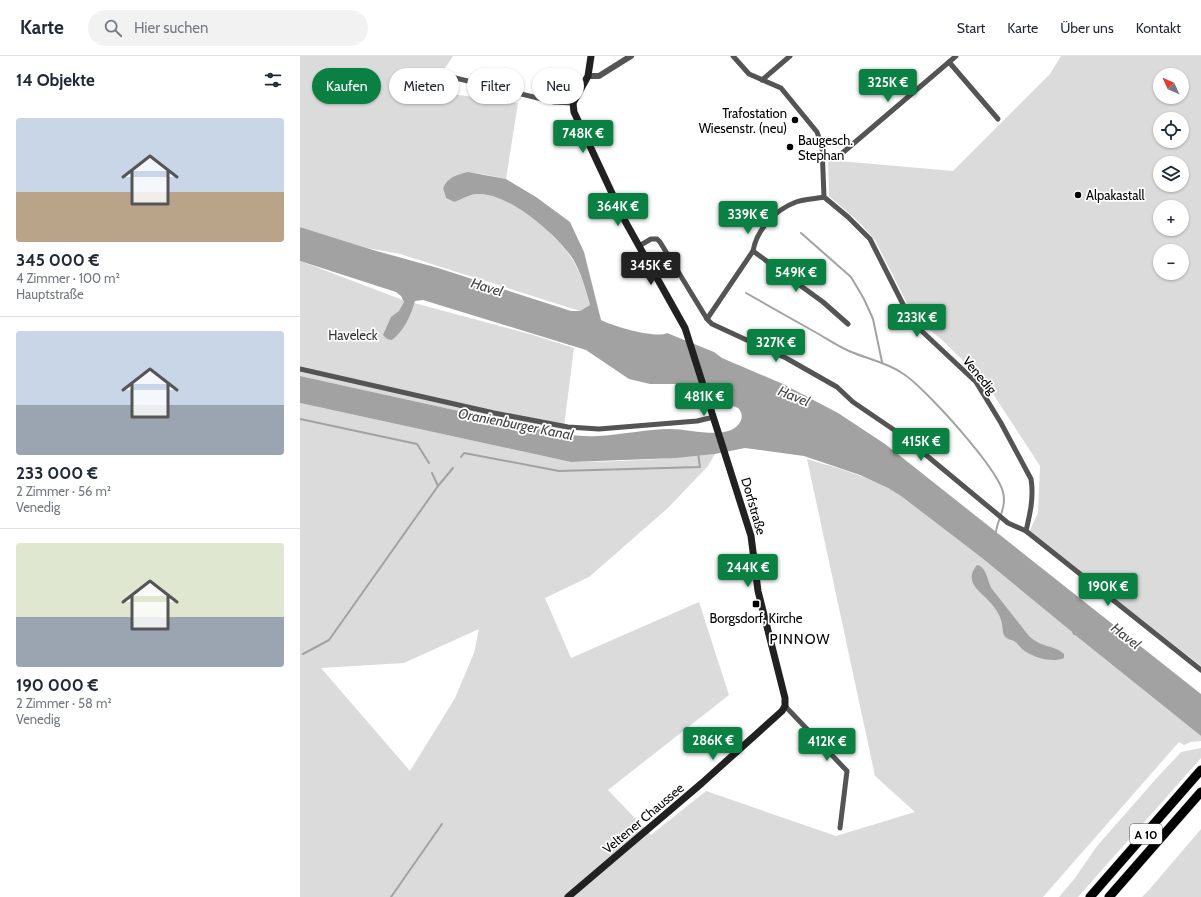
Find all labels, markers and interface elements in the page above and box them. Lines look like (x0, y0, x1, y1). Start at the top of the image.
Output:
search box (88, 10, 368, 46)
text: Karte (20, 16, 64, 39)
icon: search (102, 17, 124, 39)
text: Hier suchen (134, 19, 208, 37)
text: Start (957, 19, 985, 37)
text: Karte (1007, 19, 1038, 37)
text: Über uns (1060, 19, 1114, 37)
text: Kontakt (1136, 19, 1181, 37)
chip: Kaufen (312, 68, 381, 104)
chip: Mieten (389, 68, 459, 104)
chip: Filter (467, 68, 524, 104)
chip: Neu (532, 68, 584, 104)
north arrow (1153, 68, 1189, 104)
map controls (1153, 68, 1189, 280)
icon: filters (262, 69, 284, 91)
pin: 325K € (855, 69, 921, 103)
text: 14 Objekte (16, 70, 95, 90)
text: 325K € (868, 74, 908, 90)
place label: Trafostation Wiesenstr. (neu) (699, 105, 787, 136)
button: locate (1153, 112, 1189, 148)
marker: Trafostation Wiesenstr. (neu) (790, 115, 800, 125)
pin: 748K € (550, 120, 616, 154)
text: 748K € (562, 125, 604, 141)
place label: Baugesch. Stephan (798, 132, 853, 163)
marker: Baugesch. Stephan (785, 142, 795, 152)
icon: home (114, 144, 186, 216)
button: layers (1153, 156, 1189, 192)
place label: Alpakastall (1086, 187, 1145, 203)
marker: Alpakastall (1073, 190, 1083, 200)
pin: 364K € (585, 193, 651, 227)
text: 364K € (597, 198, 639, 214)
button: + (1153, 200, 1189, 236)
pin: 339K € (715, 201, 781, 235)
text: 339K € (728, 206, 768, 222)
button: − (1153, 244, 1189, 280)
text: 345 000 € (16, 250, 99, 270)
pin: 345K € (618, 252, 684, 286)
text: 345K € (630, 257, 672, 273)
pin: 549K € (763, 259, 829, 293)
text: 549K € (775, 264, 817, 280)
text: 4 Zimmer · 100 m² (16, 270, 120, 286)
water label: Havel (469, 274, 506, 301)
text: Hauptstraße (16, 286, 84, 302)
pin: 233K € (884, 304, 950, 338)
text: 233K € (897, 309, 937, 325)
park label: Haveleck (328, 327, 378, 343)
pin: 327K € (743, 329, 809, 363)
text: 327K € (756, 334, 796, 350)
street label: Venedig (960, 353, 1001, 397)
icon: home (114, 357, 186, 429)
water label: Havel (775, 382, 813, 411)
pin: 481K € (671, 383, 737, 417)
text: 481K € (684, 388, 724, 404)
water label: Oranienburger Kanal (457, 404, 576, 444)
pin: 415K € (888, 428, 954, 462)
text: 415K € (901, 433, 941, 449)
text: 233 000 € (16, 463, 98, 483)
street label: Dorfstraße (738, 475, 770, 537)
text: 2 Zimmer · 56 m² (16, 483, 111, 499)
text: Venedig (16, 499, 60, 515)
pin: 244K € (715, 554, 781, 588)
text: 244K € (727, 559, 769, 575)
icon: home (114, 569, 186, 641)
pin: 190K € (1075, 573, 1141, 607)
text: 190K € (1088, 578, 1128, 594)
marker: Borgsdorf, Kirche (751, 599, 761, 609)
place label: Borgsdorf, Kirche (710, 610, 803, 626)
water label: Havel (1108, 619, 1145, 654)
district label: PINNOW (769, 630, 831, 648)
text: 190 000 € (16, 675, 98, 695)
text: 2 Zimmer · 58 m² (16, 695, 112, 711)
text: Venedig (16, 711, 60, 727)
pin: 286K € (680, 727, 746, 761)
pin: 412K € (794, 728, 860, 762)
text: 286K € (692, 732, 734, 748)
text: 412K € (807, 733, 847, 749)
street label: Veltener Chaussee (599, 779, 687, 857)
road number: A 10 (1130, 824, 1162, 844)

